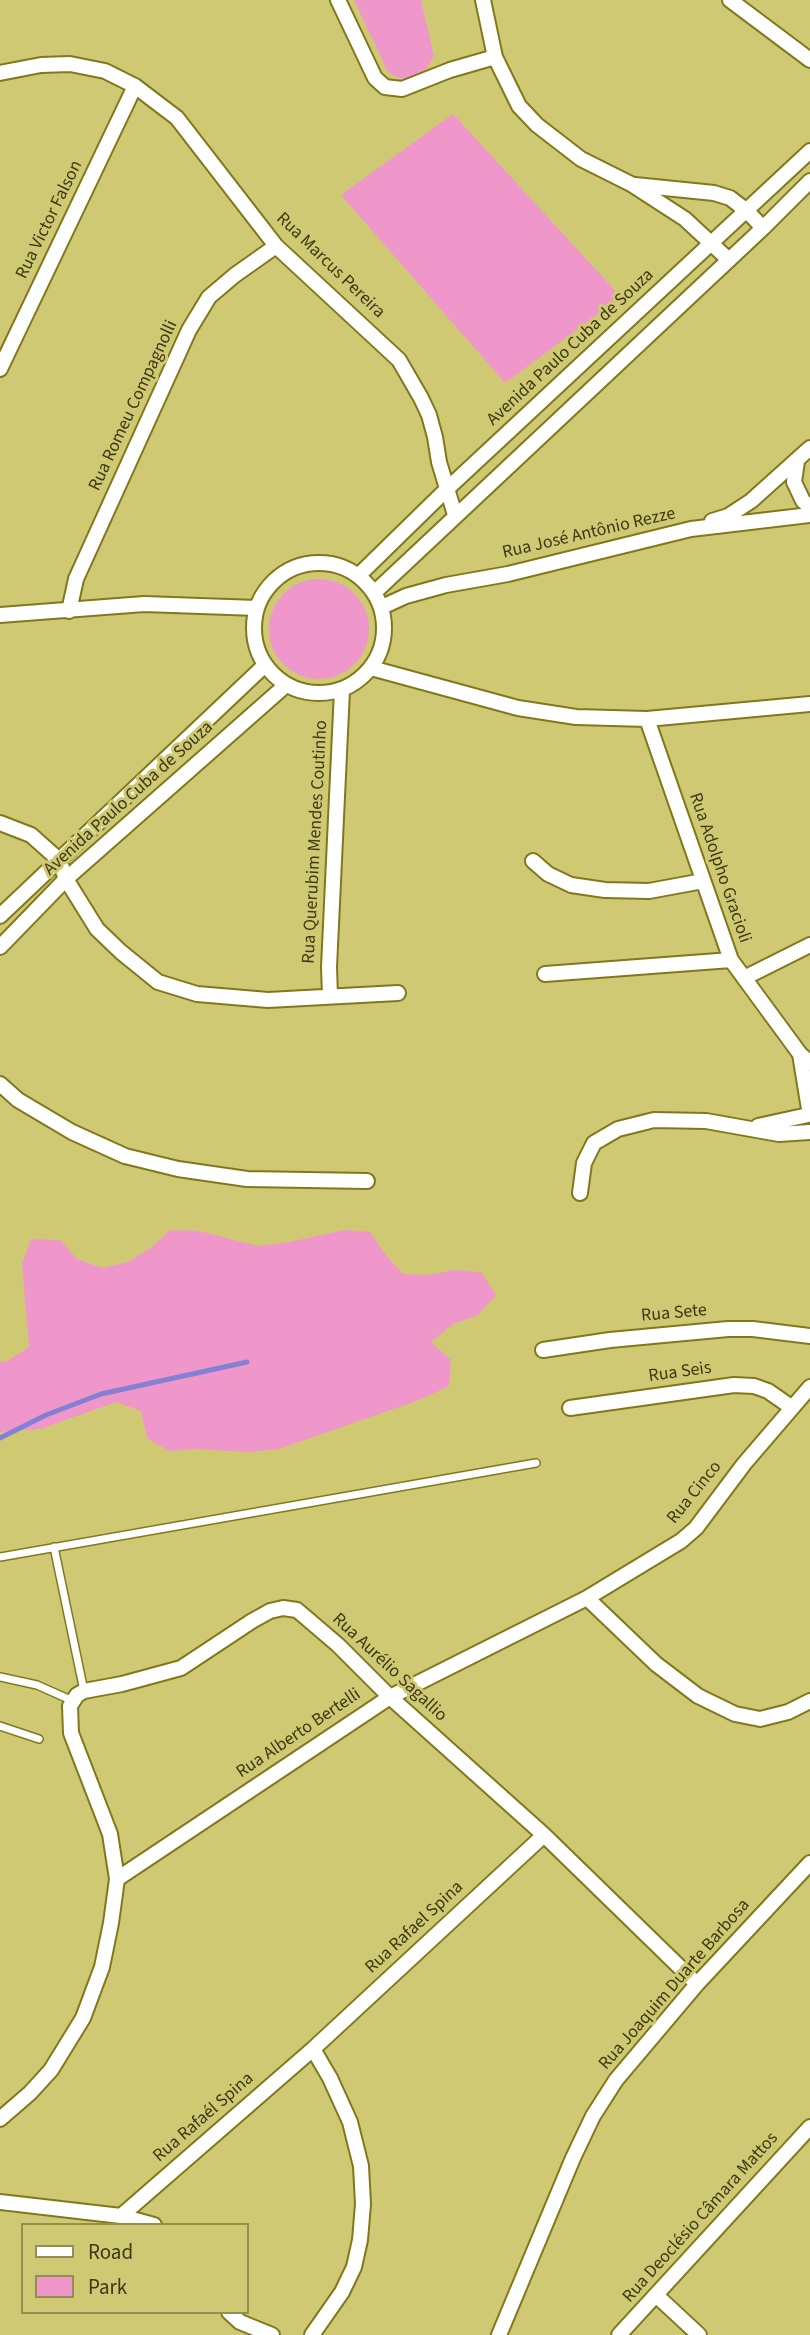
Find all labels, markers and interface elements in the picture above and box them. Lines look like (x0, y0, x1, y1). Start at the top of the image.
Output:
street label: Rua Victor Falson (12, 157, 88, 283)
street label: Rua Marcus Pereira (271, 209, 389, 323)
street label: Avenida Paulo Cuba de Souza (483, 265, 659, 431)
street label: Rua Romeu Compagnolli (85, 317, 183, 495)
street label: Rua José Antônio Rezze (500, 504, 678, 564)
street label: Avenida Paulo Cuba de Souza (40, 717, 218, 881)
street label: Rua Querubim Mendes Coutinho (299, 720, 333, 964)
street label: Rua Adolpho Gracioli (683, 790, 755, 946)
street label: Rua Sete (640, 1300, 708, 1328)
street label: Rua Seis (647, 1358, 713, 1388)
street label: Rua Cinco (663, 1457, 727, 1529)
street label: Rua Aurélio Sagallio (327, 1609, 451, 1727)
street label: Rua Alberto Bertelli (233, 1684, 365, 1784)
street label: Rua Rafael Spina (362, 1877, 468, 1979)
street label: Rua Joaquim Duarte Barbosa (595, 1895, 755, 2075)
street label: Rua Rafaél Spina (149, 2069, 259, 2167)
street label: Rua Deoclésio Câmara Mattos (619, 2128, 783, 2308)
legend (21, 2223, 248, 2314)
text: Road (88, 2237, 133, 2267)
text: Park (88, 2272, 127, 2302)

